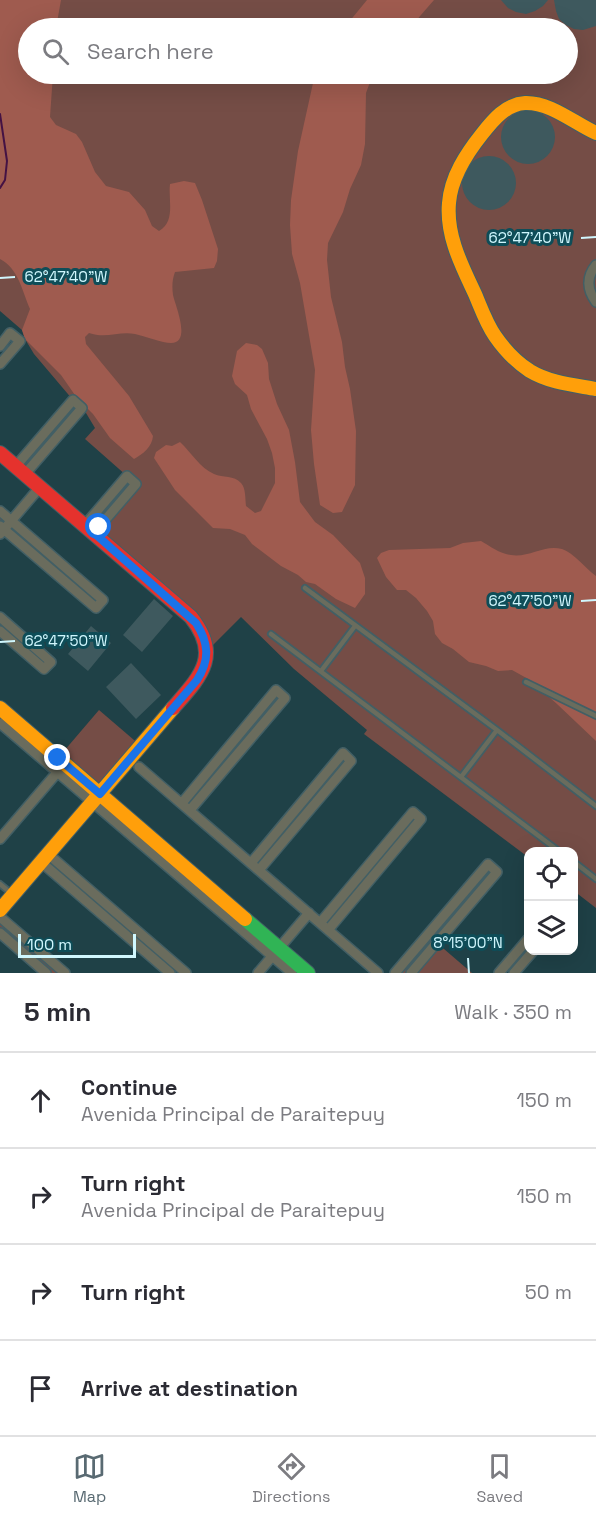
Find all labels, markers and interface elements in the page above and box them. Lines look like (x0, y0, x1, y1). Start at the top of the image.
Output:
search box (18, 18, 578, 84)
icon: search (39, 35, 72, 68)
text: Search here (87, 37, 214, 65)
text: 62°47'40"W (489, 228, 571, 247)
text: 62°47'40"W (25, 267, 107, 286)
route start (85, 513, 111, 539)
text: 62°47'50"W (488, 591, 572, 610)
text: 62°47'50"W (24, 631, 108, 650)
route end (44, 744, 70, 770)
map controls (524, 847, 578, 955)
button: locate (524, 847, 578, 901)
button: layers (524, 901, 578, 955)
scale bar (18, 931, 136, 958)
text: 8°15'00"N (433, 933, 503, 952)
text: 100 m (27, 934, 72, 955)
text: 5 min (24, 995, 91, 1029)
text: Walk · 350 m (454, 999, 572, 1025)
text: Continue (81, 1073, 177, 1101)
icon: ahead (24, 1084, 57, 1117)
text: 150 m (517, 1087, 572, 1113)
text: Avenida Principal de Paraitepuy (81, 1101, 385, 1127)
text: Turn right (81, 1169, 186, 1197)
icon: right (24, 1180, 57, 1213)
text: 150 m (517, 1183, 572, 1209)
text: Avenida Principal de Paraitepuy (81, 1197, 385, 1223)
icon: right (24, 1276, 57, 1309)
text: Turn right (81, 1278, 186, 1306)
text: 50 m (525, 1279, 572, 1305)
icon: arrive (24, 1372, 57, 1405)
text: Arrive at destination (81, 1374, 298, 1402)
tab: Map (73, 1450, 106, 1507)
tab: Directions (252, 1450, 331, 1507)
tab: Saved (476, 1450, 523, 1507)

